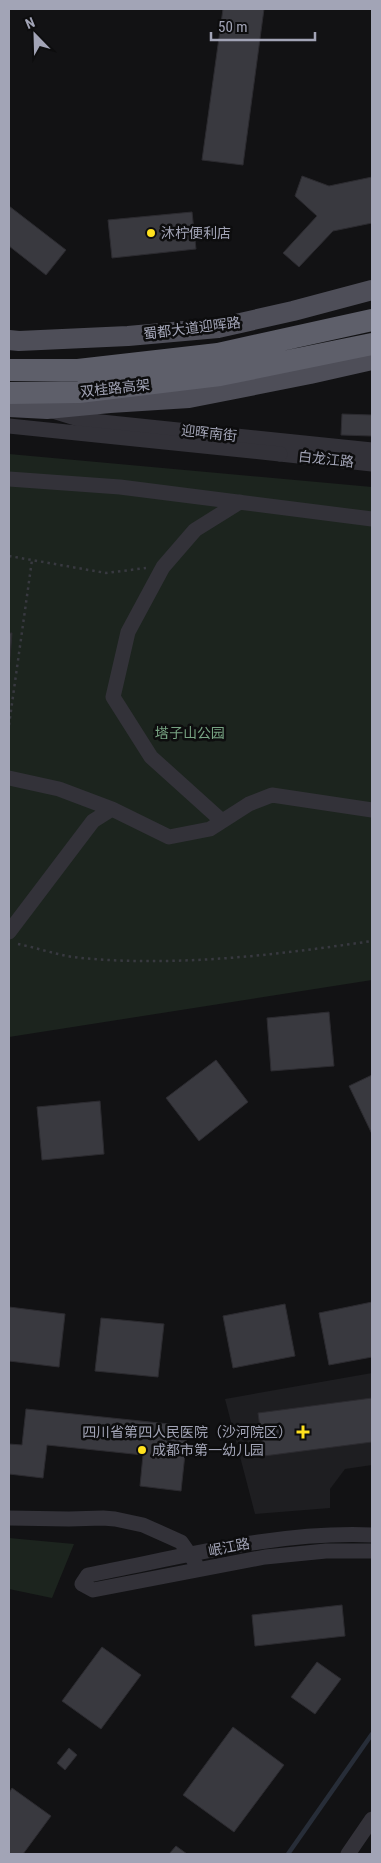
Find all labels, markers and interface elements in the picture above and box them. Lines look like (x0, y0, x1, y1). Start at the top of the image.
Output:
north arrow (10, 10, 60, 60)
scale bar (211, 10, 315, 42)
text: N (23, 14, 37, 32)
text: 50 m (218, 18, 248, 36)
place label: 沐柠便利店 (161, 225, 231, 241)
marker: 沐柠便利店 (145, 227, 157, 239)
street label: 蜀都大道迎晖路 (142, 314, 242, 342)
street label: 双桂路高架 (79, 376, 151, 400)
street label: 迎晖南街 (180, 422, 238, 444)
street label: 白龙江路 (297, 448, 355, 470)
park label: 塔子山公园 (155, 725, 225, 741)
place label: 四川省第四人民医院（沙河院区） (82, 1424, 292, 1440)
marker: 四川省第四人民医院（沙河院区） (296, 1425, 310, 1439)
place label: 成都市第一幼儿园 (152, 1442, 264, 1458)
marker: 成都市第一幼儿园 (136, 1444, 148, 1456)
street label: 岷江路 (207, 1535, 251, 1559)

